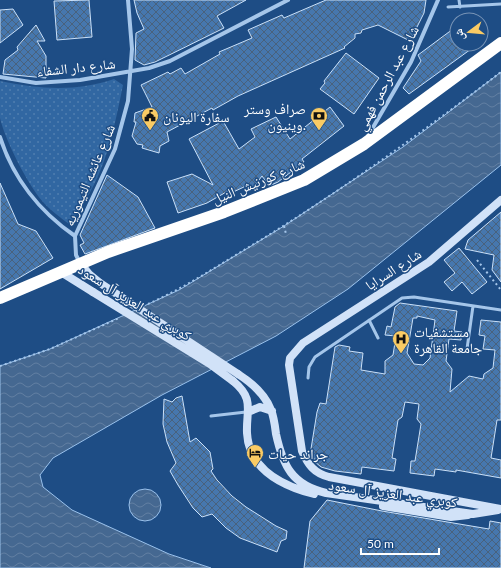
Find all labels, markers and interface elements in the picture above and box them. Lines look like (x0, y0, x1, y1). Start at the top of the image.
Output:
north arrow (449, 12, 489, 52)
street label: شارع عبد الرحمن فهمي (352, 23, 425, 135)
text: ش (451, 27, 469, 42)
street label: شارع دار الشفاء (36, 54, 116, 82)
place label: صراف وستر وينيون. (243, 100, 306, 134)
public building icon: سفارة اليونان (140, 106, 160, 131)
bank icon: صراف وستر وينيون. (309, 106, 329, 131)
place label: سفارة اليونان (163, 108, 229, 126)
street label: شارع عائشه التيموريه (60, 121, 120, 229)
street label: شارع كورنيش النيل (209, 155, 308, 209)
street label: شارع السرايا (362, 245, 425, 295)
street label: كوبري عبد العزيز آل سعود (74, 260, 195, 347)
place label: مستشفيات جامعة القاهرة (414, 323, 482, 357)
hospital icon: مستشفيات جامعة القاهرة (391, 329, 411, 354)
hotel icon: جراند حيات (245, 443, 265, 468)
place label: جراند حيات (268, 445, 328, 463)
street label: كوبري عبد العزيز آل سعود (327, 476, 459, 514)
scale bar (361, 530, 439, 556)
text: 50 m (367, 536, 394, 551)

